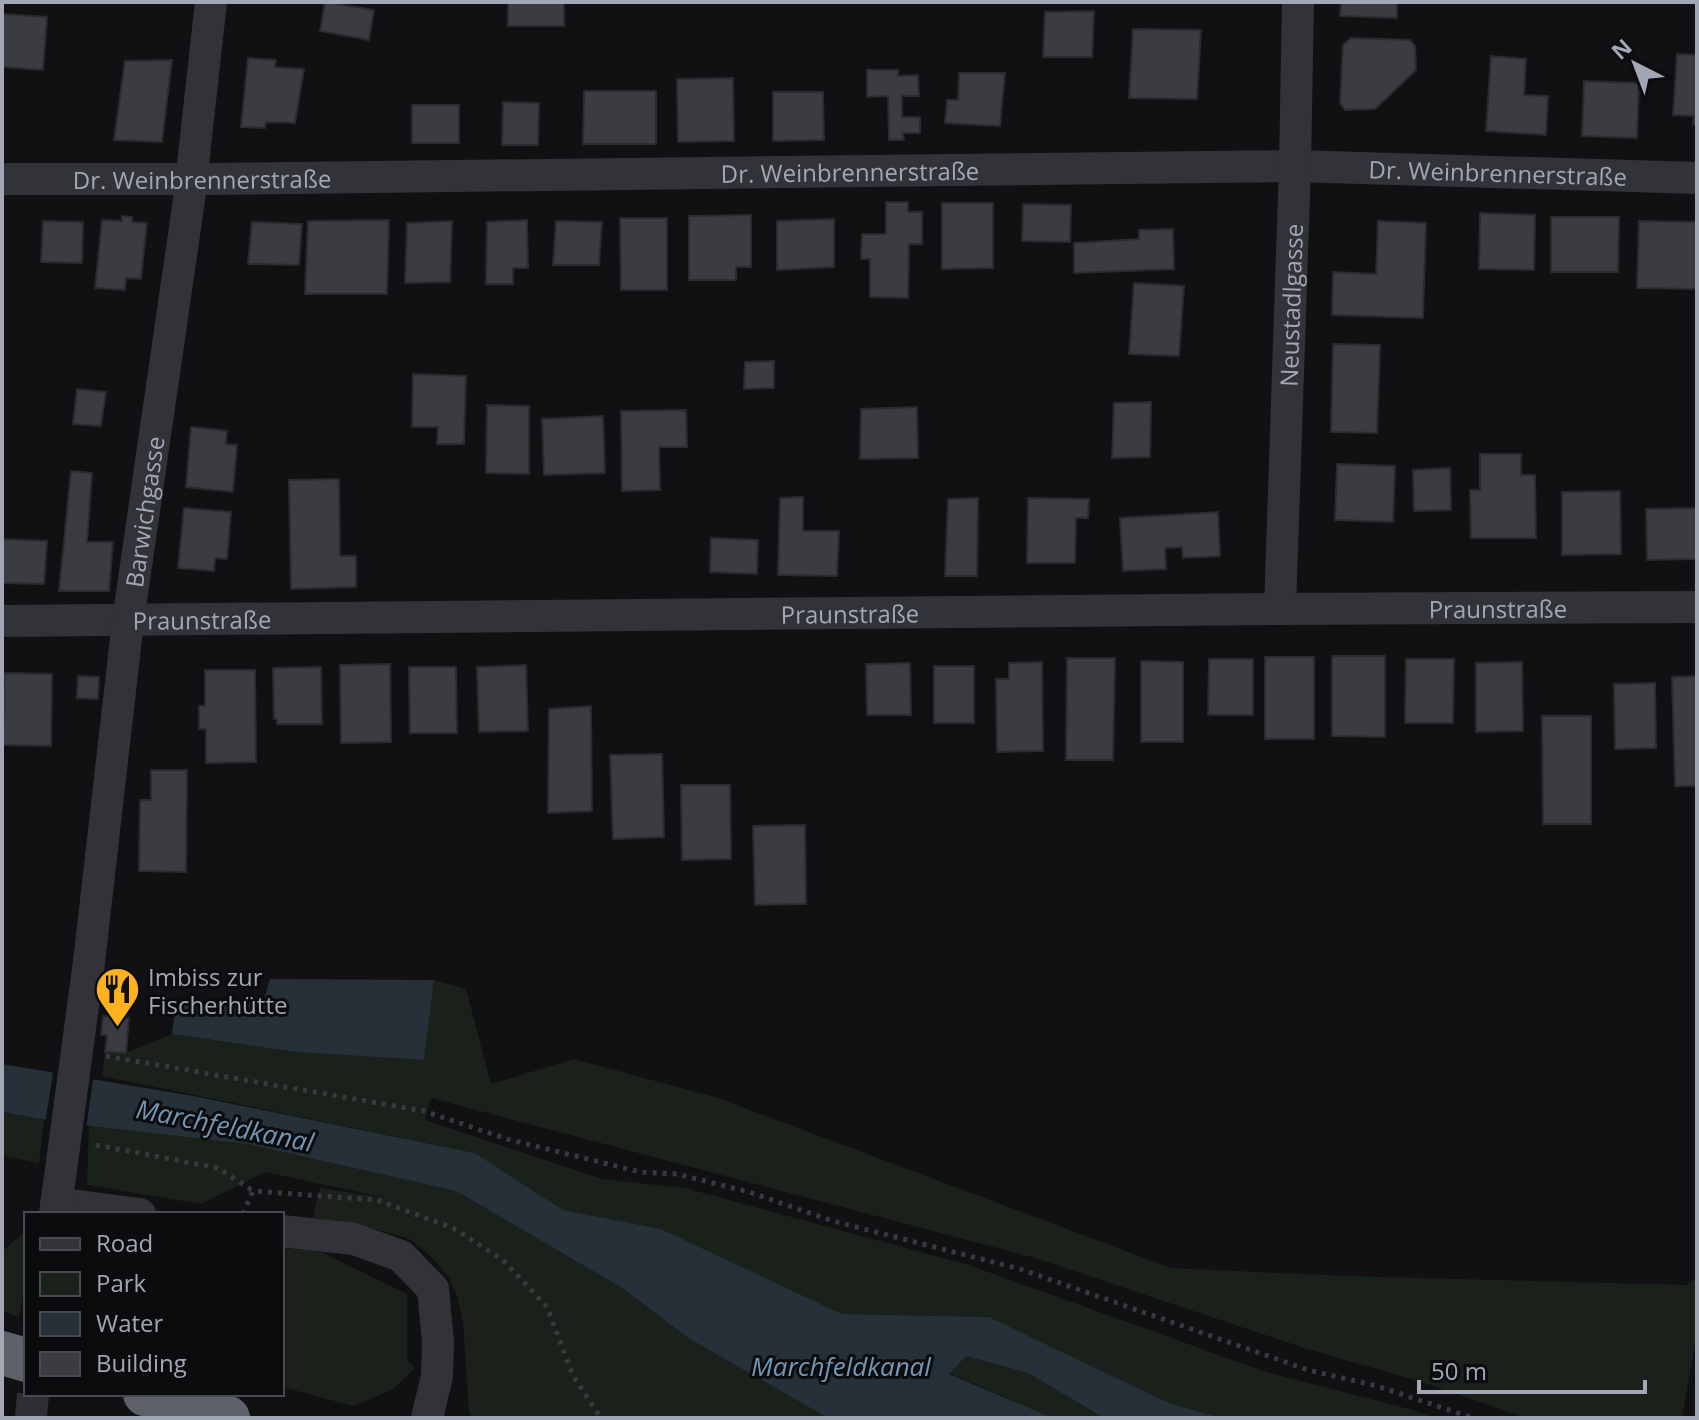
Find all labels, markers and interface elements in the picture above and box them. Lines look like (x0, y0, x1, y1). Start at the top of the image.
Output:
north arrow (1595, 24, 1675, 104)
text: N (1604, 31, 1638, 66)
street label: Dr. Weinbrennerstraße (1368, 152, 1628, 192)
street label: Dr. Weinbrennerstraße (721, 153, 979, 189)
street label: Dr. Weinbrennerstraße (73, 161, 331, 196)
street label: Neustadlgasse (1271, 223, 1310, 387)
street label: Barwichgasse (117, 434, 171, 589)
street label: Praunstraße (1429, 591, 1567, 625)
street label: Praunstraße (780, 596, 919, 630)
street label: Praunstraße (133, 602, 271, 636)
place label: Imbiss zur Fischerhütte (148, 960, 287, 1021)
restaurant icon: Imbiss zur Fischerhütte (93, 966, 141, 1029)
water label: Marchfeldkanal (133, 1090, 318, 1160)
legend (24, 1212, 284, 1396)
text: Road (96, 1226, 153, 1259)
text: Park (96, 1266, 147, 1299)
text: Water (96, 1306, 164, 1339)
scale bar (1419, 1344, 1645, 1394)
text: Building (96, 1346, 187, 1379)
water label: Marchfeldkanal (751, 1348, 932, 1384)
text: 50 m (1431, 1354, 1487, 1387)

